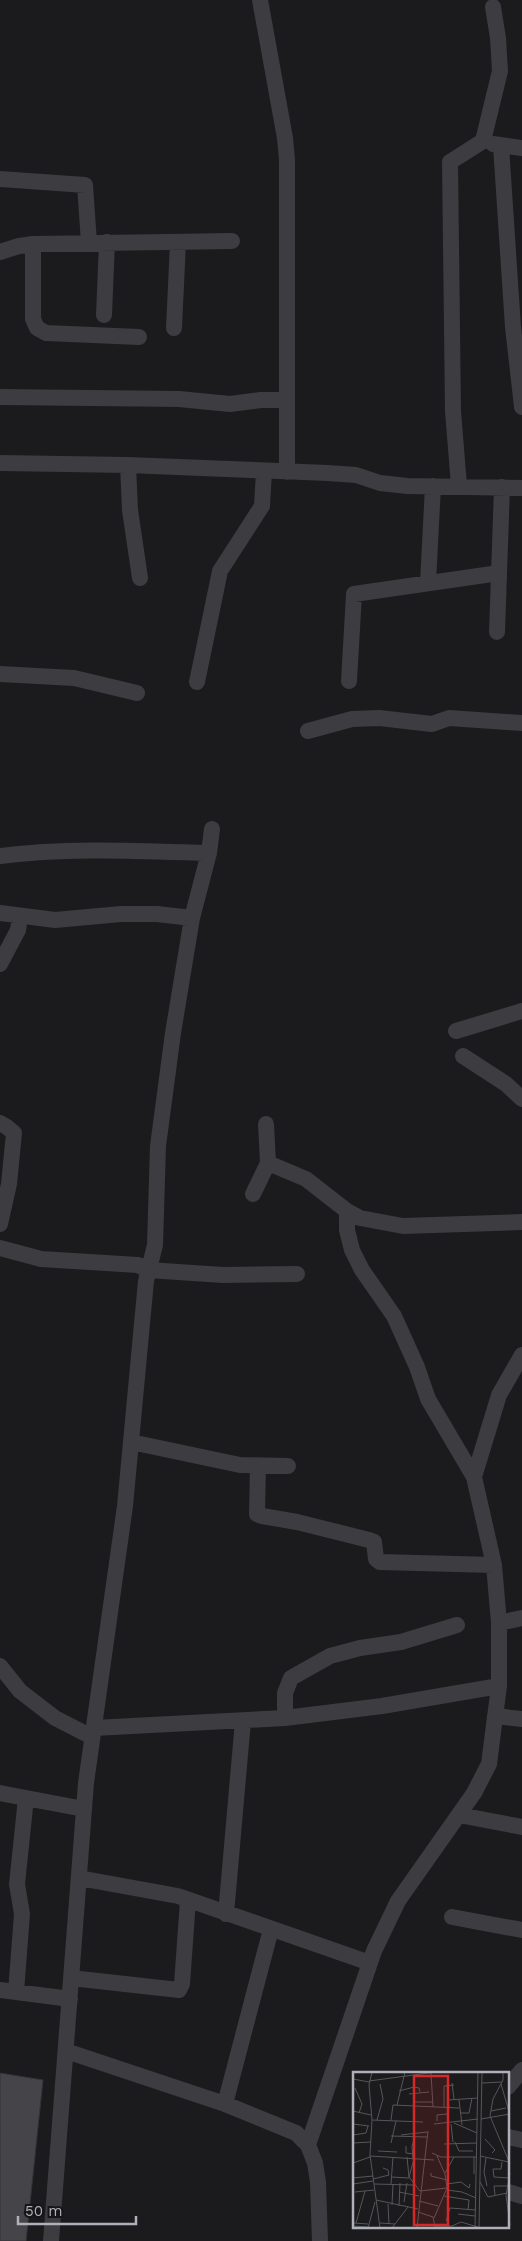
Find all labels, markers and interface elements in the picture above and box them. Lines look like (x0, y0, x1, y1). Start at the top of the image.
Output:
inset map (353, 2072, 510, 2228)
scale bar (18, 2194, 135, 2226)
text: 50 m (25, 2202, 62, 2220)

